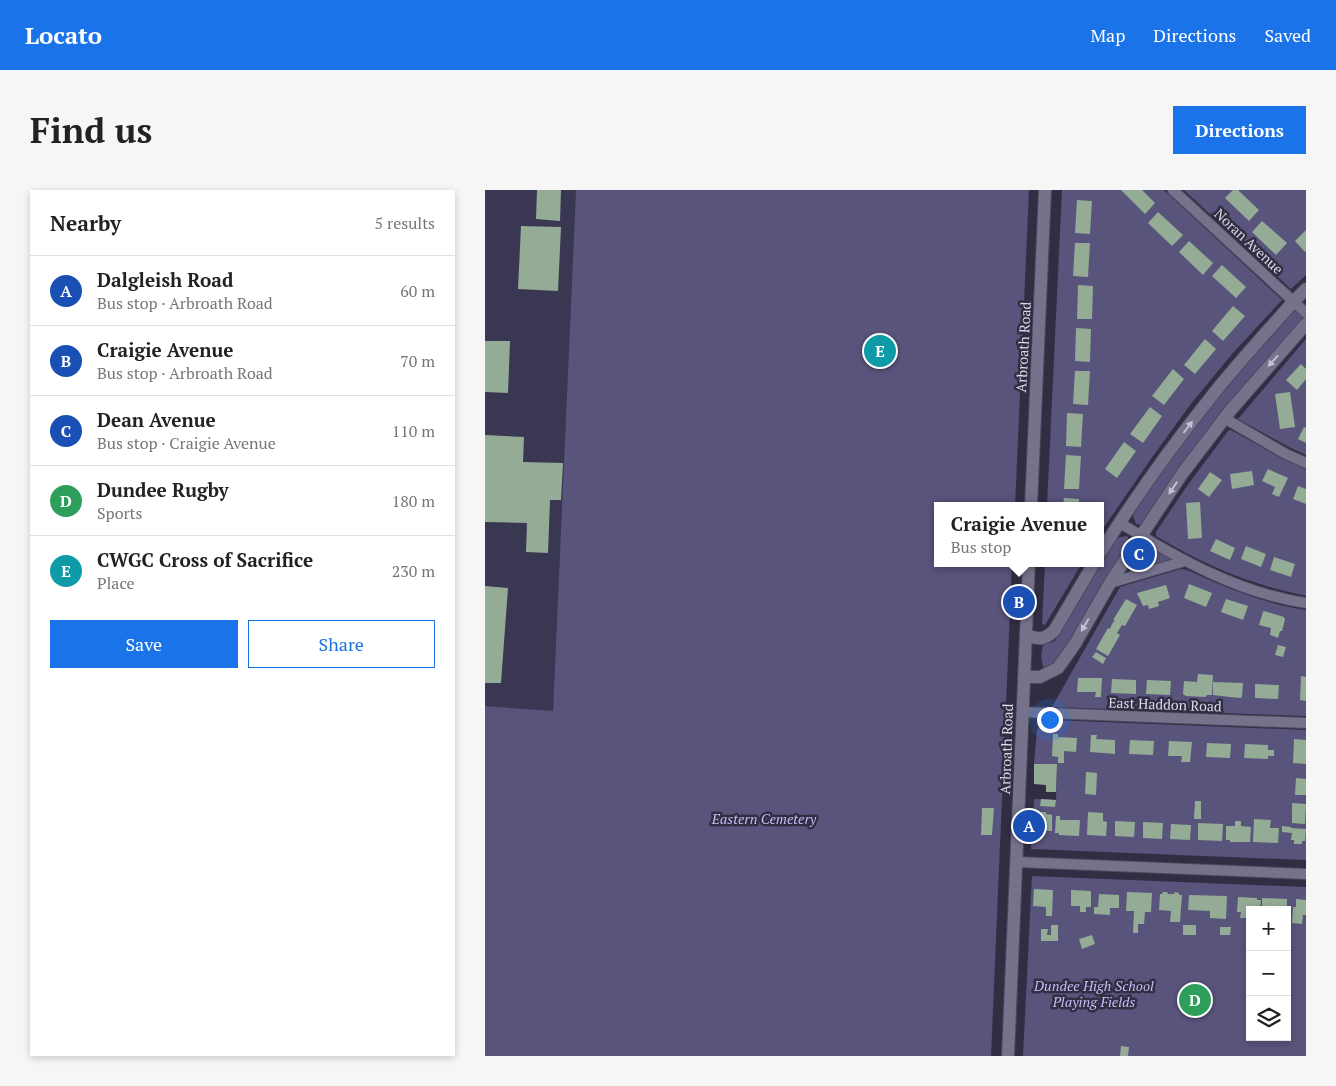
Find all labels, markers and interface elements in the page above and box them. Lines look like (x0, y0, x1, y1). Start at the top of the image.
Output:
text: Locato (25, 19, 102, 51)
text: Map (1090, 23, 1125, 47)
text: Directions (1153, 23, 1236, 47)
text: Saved (1264, 23, 1311, 47)
button: Directions (1173, 106, 1306, 154)
text: Find us (30, 107, 152, 153)
street label: Noran Avenue (1210, 204, 1288, 278)
text: Nearby (50, 209, 121, 237)
text: 5 results (375, 212, 435, 234)
text: Dalgleish Road (97, 267, 233, 292)
text: A (60, 280, 72, 302)
text: 60 m (400, 280, 435, 302)
text: Bus stop · Arbroath Road (97, 292, 273, 314)
street label: Arbroath Road (1011, 301, 1035, 393)
pin: E (864, 332, 896, 370)
text: Craigie Avenue (97, 337, 233, 362)
text: B (61, 350, 71, 372)
text: 70 m (400, 350, 435, 372)
one-way arrow (1267, 354, 1279, 366)
text: Bus stop · Arbroath Road (97, 362, 273, 384)
text: Dean Avenue (97, 407, 216, 432)
text: C (61, 420, 71, 442)
text: 110 m (392, 420, 435, 442)
one-way arrow (1183, 420, 1193, 434)
text: Bus stop · Craigie Avenue (97, 432, 276, 454)
text: Dundee Rugby (97, 477, 229, 502)
one-way arrow (1168, 481, 1177, 495)
text: D (60, 490, 72, 512)
text: 180 m (392, 490, 435, 512)
text: Sports (97, 502, 143, 524)
popup (934, 502, 1104, 567)
text: Craigie Avenue (951, 511, 1087, 536)
pin: C (1123, 535, 1155, 573)
text: Bus stop (951, 536, 1011, 558)
text: CWGC Cross of Sacrifice (97, 547, 313, 572)
text: E (61, 560, 71, 582)
text: 230 m (392, 560, 435, 582)
text: Place (97, 572, 135, 594)
pin: B (1003, 583, 1035, 621)
one-way arrow (1081, 618, 1090, 632)
button: Save (50, 620, 238, 668)
button: Share (248, 620, 435, 668)
street label: East Haddon Road (1108, 693, 1222, 715)
street label: Arbroath Road (995, 703, 1017, 795)
your location (1037, 707, 1063, 733)
pin: A (1013, 807, 1045, 845)
park label: Eastern Cemetery (711, 809, 817, 828)
map controls (1246, 906, 1291, 1041)
button: + (1246, 906, 1291, 951)
button: − (1246, 951, 1291, 996)
park label: Dundee High School Playing Fields (1033, 976, 1154, 1011)
pin: D (1179, 981, 1211, 1019)
button: layers (1246, 996, 1291, 1041)

